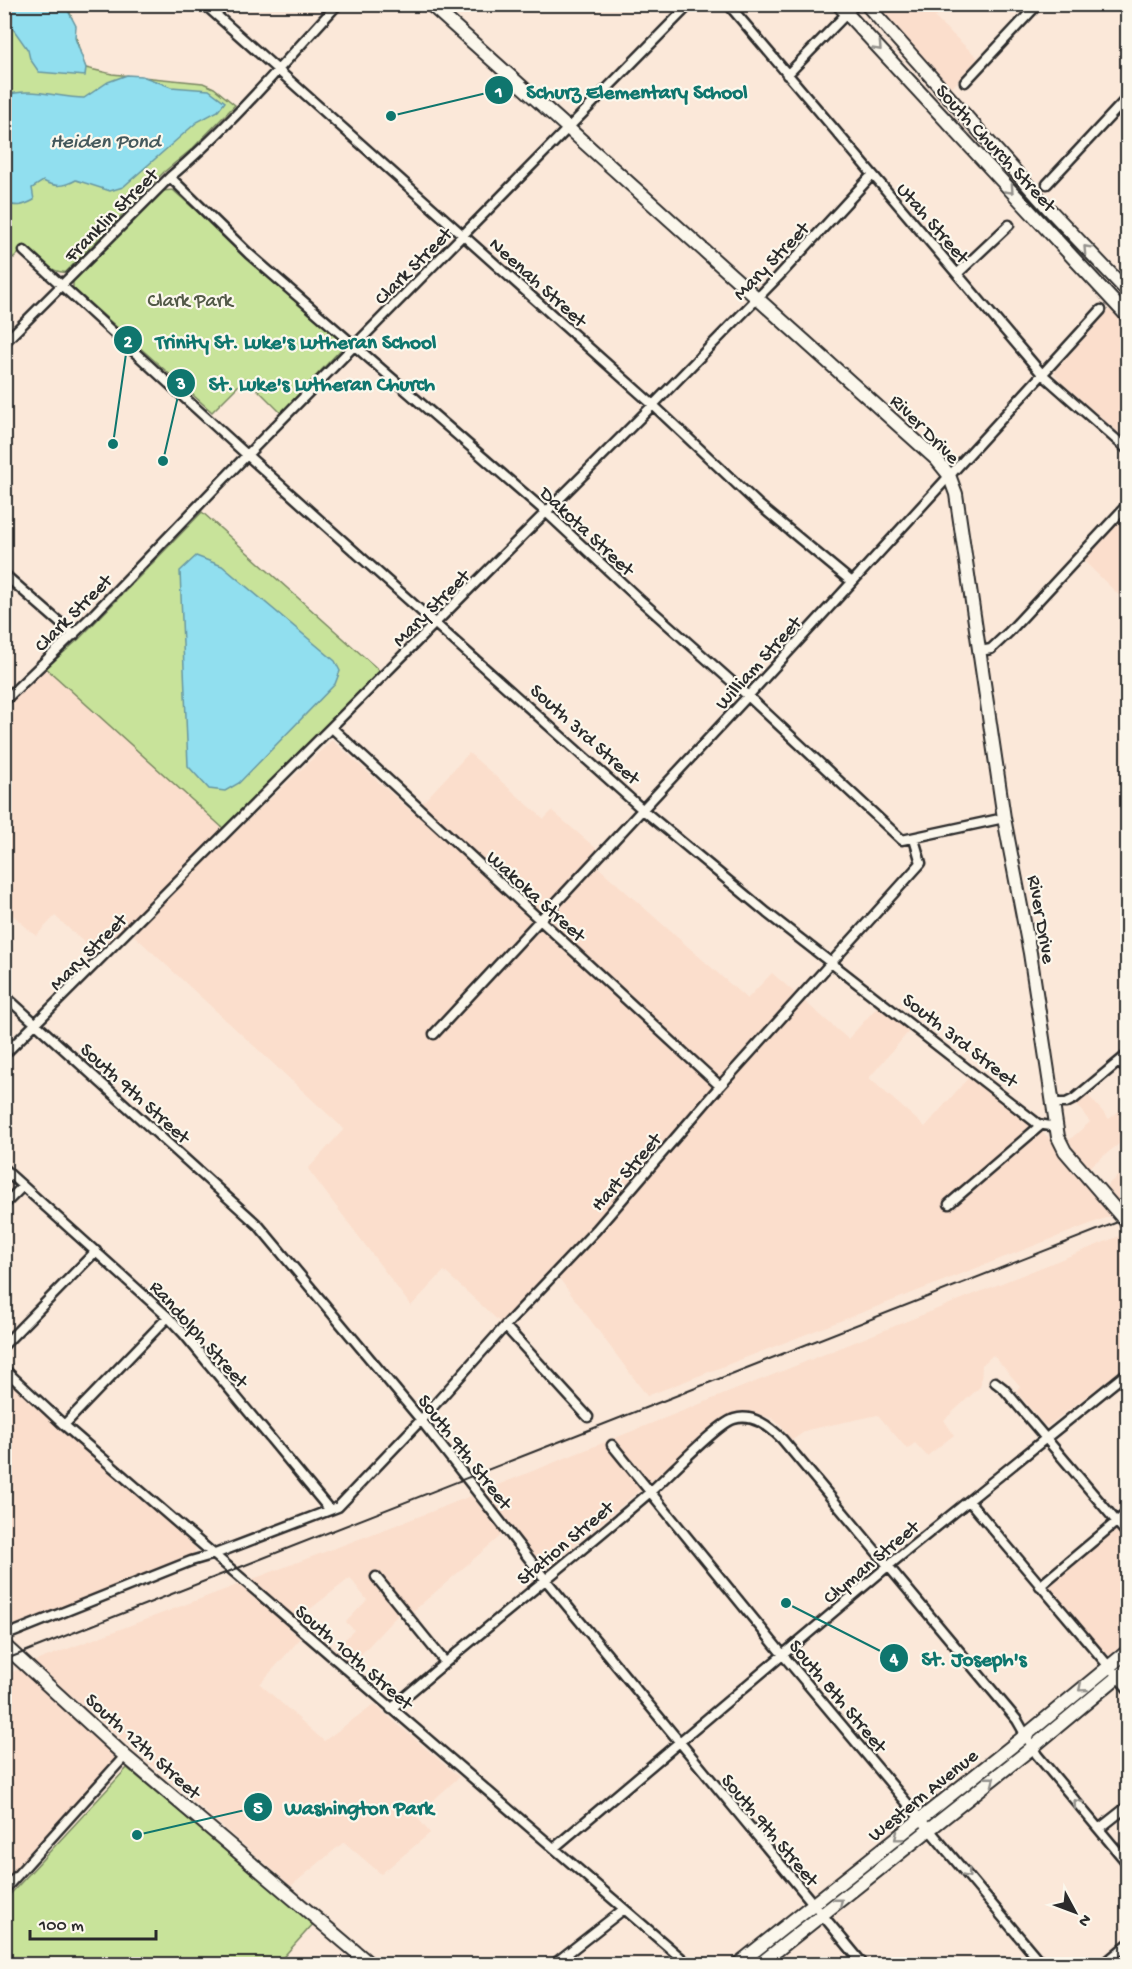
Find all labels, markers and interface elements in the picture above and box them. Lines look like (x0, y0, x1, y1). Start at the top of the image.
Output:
one-way arrow (870, 40, 881, 51)
callout: Schurz Elementary School (484, 71, 759, 110)
street label: South Church Street (929, 81, 1061, 219)
text: Schurz Elementary School (526, 82, 748, 107)
text: 1 (494, 83, 503, 104)
water label: Heiden Pond (50, 131, 163, 156)
street label: Franklin Street (60, 164, 165, 269)
street label: Utah Street (890, 179, 974, 271)
one-way arrow (1003, 184, 1014, 194)
street label: Mary Street (730, 217, 817, 306)
street label: Clark Street (371, 223, 459, 311)
street label: Neenah Street (483, 234, 591, 335)
one-way arrow (1084, 246, 1095, 257)
park label: Clark Park (147, 291, 235, 314)
callout: Trinity St. Luke's Lutheran School (113, 321, 448, 360)
text: Trinity St. Luke's Lutheran School (154, 332, 437, 357)
text: 2 (124, 333, 133, 354)
callout: St. Luke's Lutheran Church (166, 364, 447, 403)
text: St. Luke's Lutheran Church (209, 374, 436, 399)
text: 3 (175, 375, 186, 396)
street label: River Drive (884, 391, 964, 471)
street label: Dakota Street (532, 482, 639, 583)
street label: Mary Street (389, 565, 477, 653)
street label: Clark Street (31, 570, 119, 658)
street label: William Street (712, 611, 809, 716)
street label: South 3rd Street (524, 680, 645, 792)
street label: Wakoka Street (480, 847, 590, 949)
street label: River Drive (1020, 874, 1059, 966)
street label: Mary Street (46, 909, 134, 997)
street label: South 3rd Street (897, 990, 1023, 1095)
street label: South 9th Street (74, 1039, 195, 1151)
street label: Hart Street (588, 1128, 669, 1217)
street label: Randolph Street (143, 1277, 253, 1395)
street label: South 9th Street (411, 1391, 516, 1517)
street label: Station Street (513, 1496, 621, 1592)
street label: Clyman Street (820, 1516, 926, 1610)
street label: South 10th Street (289, 1601, 418, 1717)
street label: South 8th Street (782, 1636, 891, 1760)
callout: St. Joseph's (879, 1638, 1039, 1677)
text: St. Joseph's (921, 1649, 1028, 1674)
text: 4 (889, 1650, 899, 1671)
one-way arrow (1078, 1681, 1089, 1692)
street label: South 12th Street (79, 1690, 206, 1807)
street label: Western Avenue (865, 1745, 984, 1848)
street label: South 9th Street (715, 1770, 823, 1894)
one-way arrow (984, 1777, 995, 1788)
callout: Washington Park (243, 1787, 446, 1826)
text: Washington Park (283, 1798, 436, 1823)
one-way arrow (1073, 1798, 1084, 1809)
text: 5 (253, 1799, 263, 1820)
one-way arrow (894, 1830, 905, 1841)
one-way arrow (960, 1867, 971, 1878)
north arrow (1045, 1882, 1105, 1942)
one-way arrow (832, 1898, 843, 1909)
scale bar (30, 1903, 156, 1941)
text: N (1073, 1909, 1094, 1930)
text: 100 m (38, 1916, 84, 1937)

